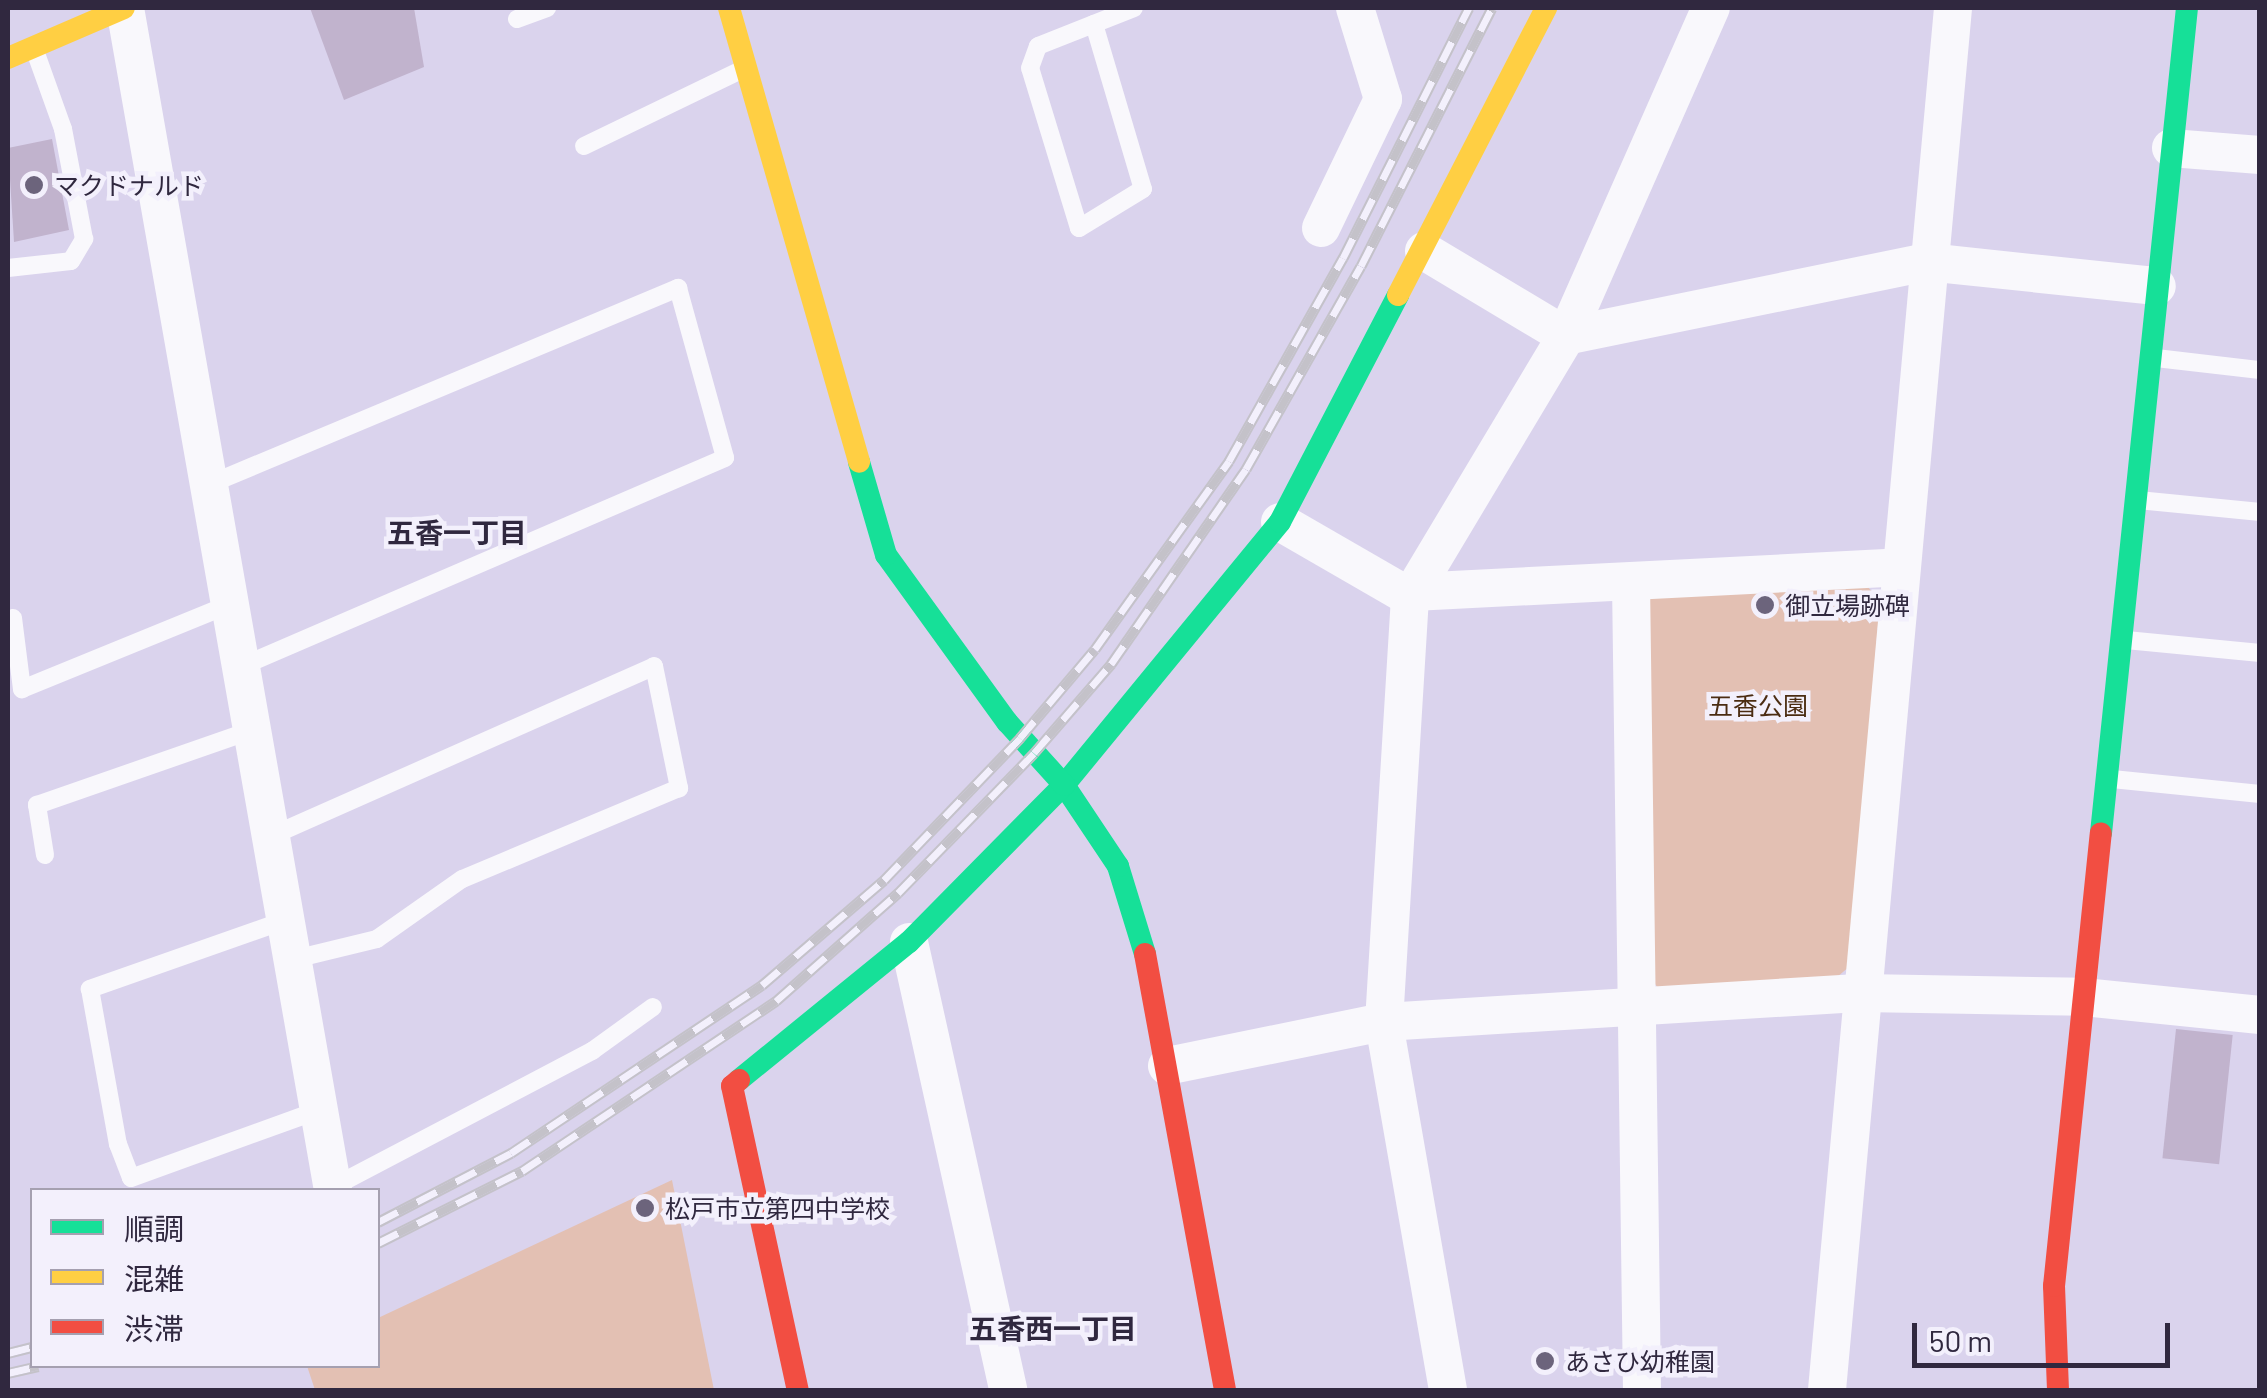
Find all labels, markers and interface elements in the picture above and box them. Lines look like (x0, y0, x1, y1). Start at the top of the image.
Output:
place label: マクドナルド (54, 170, 204, 200)
marker: マクドナルド (23, 174, 45, 196)
district label: 五香一丁目 (387, 515, 527, 549)
place label: 御立場跡碑 (1785, 590, 1910, 620)
marker: 御立場跡碑 (1754, 594, 1776, 616)
park label: 五香公園 (1708, 690, 1808, 720)
legend (30, 1188, 380, 1368)
place label: 松戸市立第四中学校 (665, 1193, 890, 1223)
marker: 松戸市立第四中学校 (634, 1197, 656, 1219)
text: 順調 (124, 1210, 184, 1246)
text: 混雑 (124, 1260, 184, 1296)
scale bar (1917, 1303, 2174, 1365)
text: 渋滞 (124, 1310, 184, 1346)
district label: 五香西一丁目 (969, 1311, 1137, 1345)
text: 50 m (1929, 1322, 1992, 1358)
place label: あさひ幼稚園 (1565, 1346, 1715, 1376)
marker: あさひ幼稚園 (1534, 1350, 1556, 1372)

